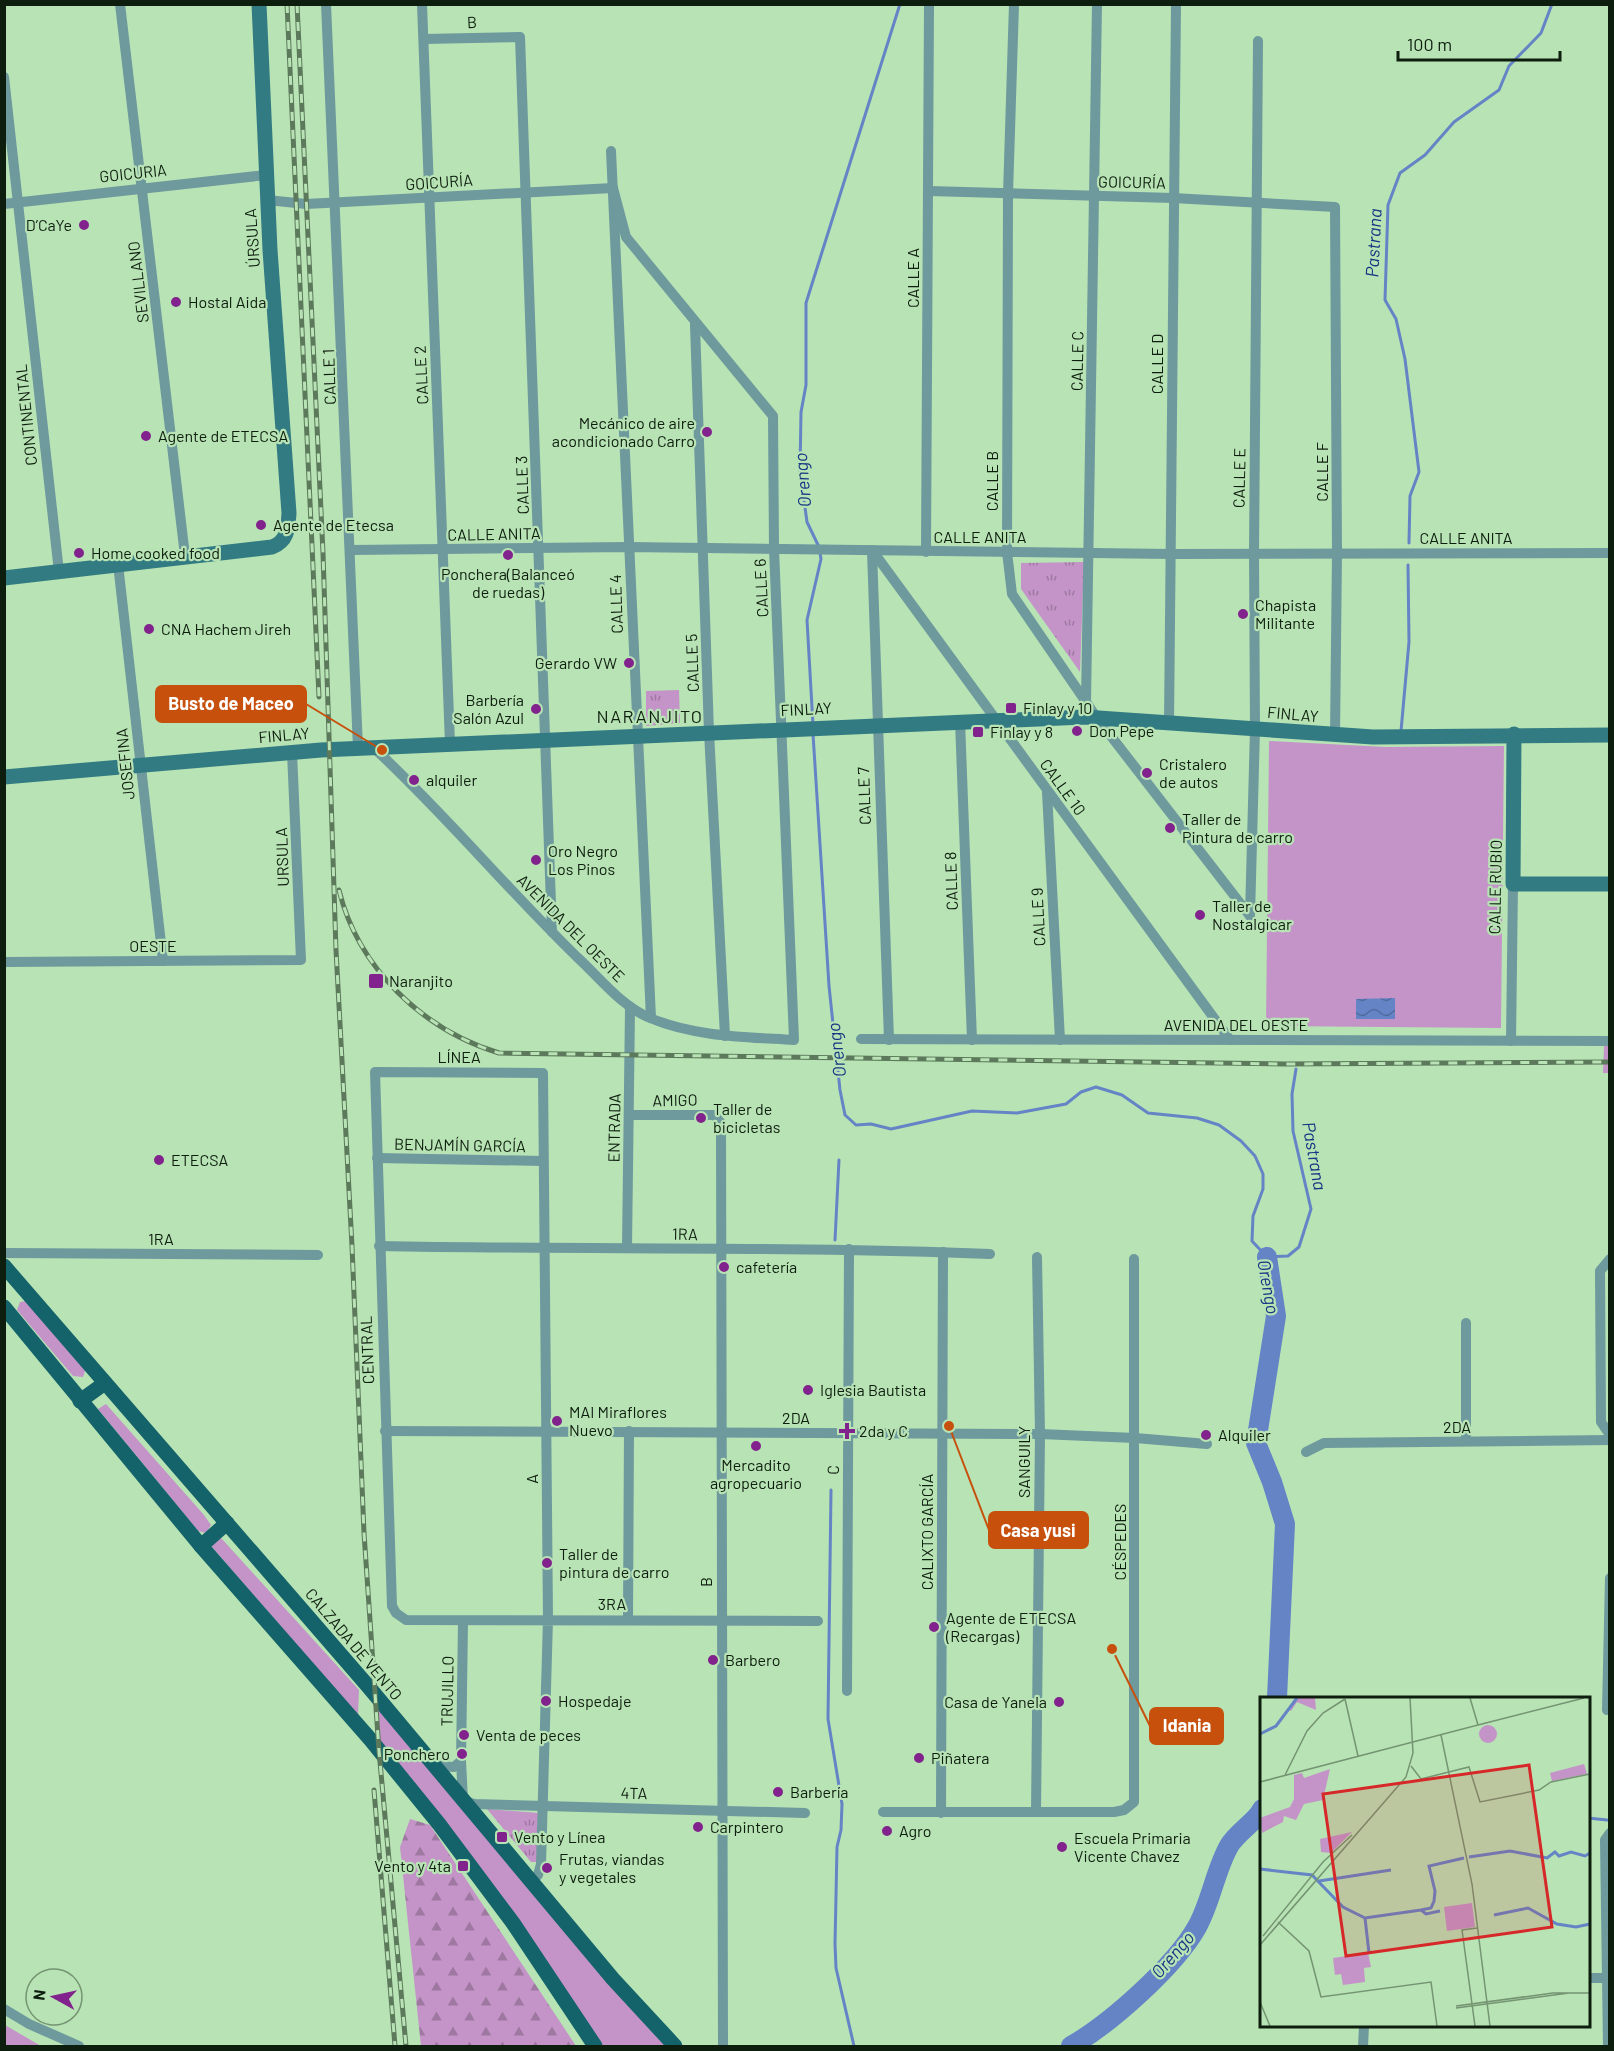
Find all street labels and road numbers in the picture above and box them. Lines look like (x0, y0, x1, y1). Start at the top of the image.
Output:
street label: B (466, 12, 477, 31)
street label: GOICURIA (98, 159, 168, 185)
street label: GOICURÍA (405, 170, 474, 193)
street label: GOICURÍA (1098, 171, 1166, 192)
street label: ÚRSULA (240, 207, 263, 268)
street label: SEVILLANO (123, 240, 152, 324)
street label: CALLE A (903, 248, 922, 308)
street label: CALLE C (1066, 331, 1087, 391)
street label: CALLE D (1147, 334, 1166, 394)
street label: CALLE 2 (409, 345, 432, 405)
street label: CALLE 1 (318, 349, 339, 405)
street label: CONTINENTAL (11, 363, 40, 467)
street label: CALLE F (1312, 442, 1331, 502)
street label: CALLE E (1228, 448, 1249, 508)
street label: CALLE B (982, 451, 1001, 511)
street label: CALLE 3 (511, 455, 532, 515)
street label: CALLE ANITA (447, 523, 541, 544)
street label: CALLE ANITA (933, 527, 1027, 546)
street label: CALLE ANITA (1419, 528, 1513, 547)
street label: CALLE 6 (749, 558, 772, 618)
street label: CALLE 4 (605, 574, 626, 634)
street label: CALLE 5 (681, 633, 702, 693)
street label: FINLAY (780, 698, 832, 719)
street label: FINLAY (1267, 702, 1320, 725)
street label: FINLAY (257, 723, 310, 746)
street label: JOSEFINA (111, 727, 138, 801)
street label: CALLE 10 (1037, 755, 1090, 819)
street label: CALLE 7 (853, 766, 874, 825)
street label: URSULA (271, 827, 292, 887)
street label: CALLE RUBIO (1484, 839, 1505, 935)
street label: CALLE 8 (940, 851, 961, 911)
street label: AVENIDA DEL OESTE (514, 870, 629, 985)
street label: CALLE 9 (1026, 887, 1049, 947)
street label: OESTE (129, 936, 177, 955)
street label: AVENIDA DEL OESTE (1164, 1015, 1308, 1034)
street label: LÍNEA (437, 1047, 481, 1066)
street label: AMIGO (652, 1090, 698, 1109)
street label: ENTRADA (603, 1093, 624, 1163)
street label: BENJAMÍN GARCÍA (394, 1134, 526, 1155)
street label: 1RA (672, 1224, 698, 1243)
street label: 1RA (148, 1229, 174, 1248)
street label: CENTRAL (356, 1315, 377, 1385)
street label: 2DA (782, 1408, 810, 1427)
street label: 2DA (1443, 1417, 1471, 1436)
street label: SANGUILY (1014, 1426, 1033, 1498)
street label: C (823, 1465, 842, 1475)
street label: A (522, 1474, 541, 1484)
street label: CALIXTO GARCÍA (917, 1474, 936, 1590)
street label: CÉSPEDES (1110, 1504, 1129, 1580)
street label: B (696, 1577, 715, 1587)
street label: CALZADA DE VENTO (302, 1584, 407, 1703)
street label: 3RA (598, 1594, 626, 1613)
street label: TRUJILLO (436, 1655, 457, 1727)
street label: 4TA (620, 1783, 648, 1802)

